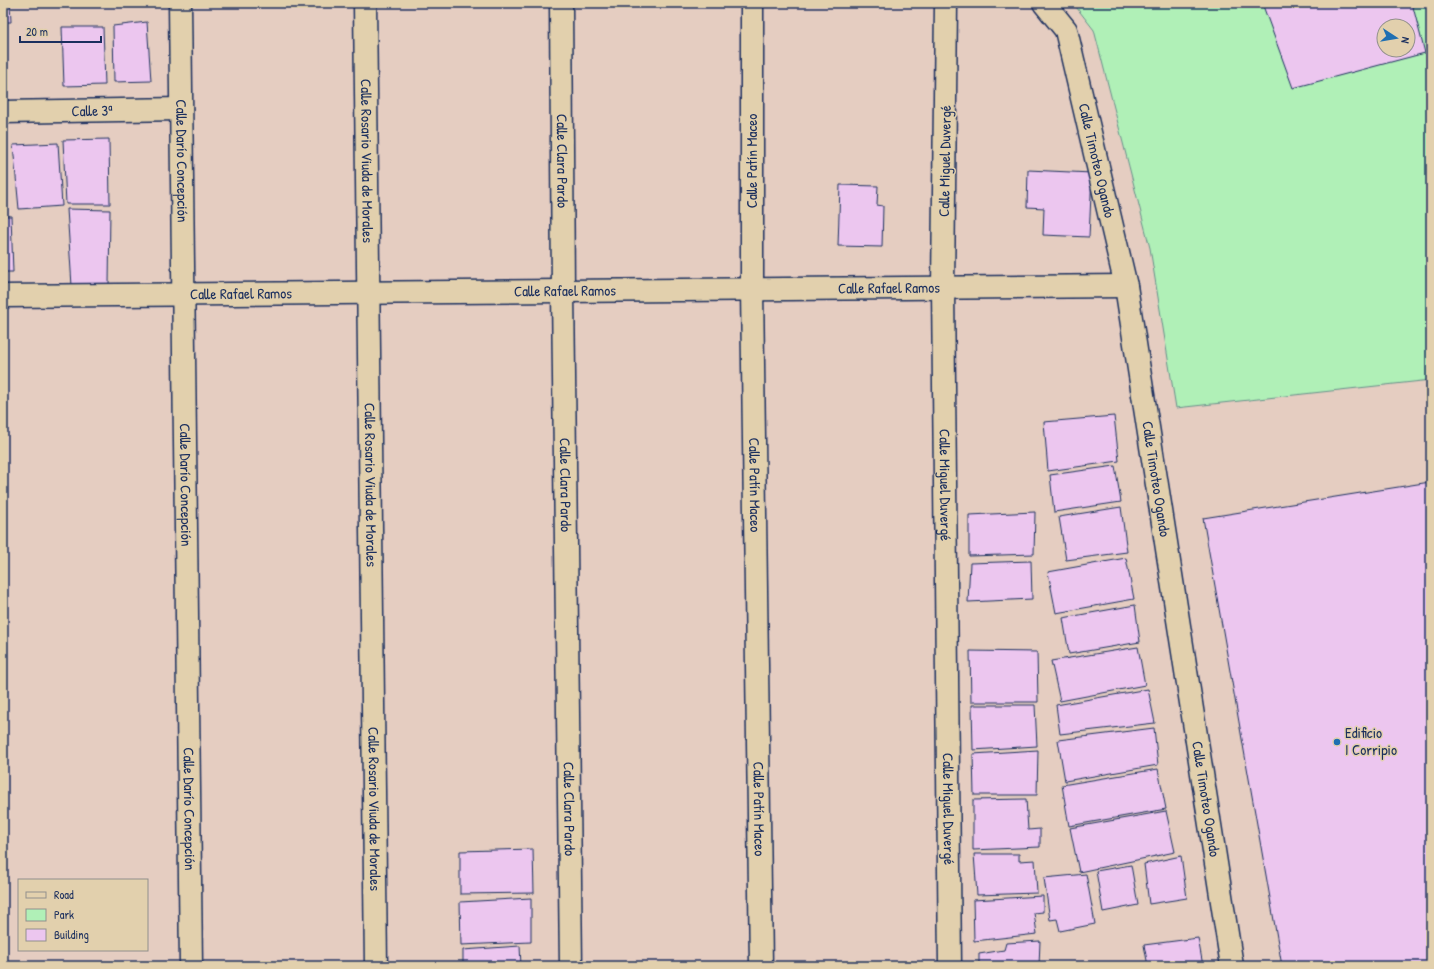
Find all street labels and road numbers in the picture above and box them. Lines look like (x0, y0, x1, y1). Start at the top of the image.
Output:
street label: Calle Rosario Viuda de Morales (356, 79, 379, 243)
street label: Calle Darío Concepción (171, 99, 194, 223)
street label: Calle 3ª (71, 100, 113, 121)
street label: Calle Timoteo Ogando (1074, 101, 1121, 220)
street label: Calle Miguel Duvergé (933, 105, 956, 217)
street label: Calle Clara Pardo (552, 114, 573, 208)
street label: Calle Patín Maceo (741, 114, 762, 208)
street label: Calle Rafael Ramos (838, 277, 940, 299)
street label: Calle Rafael Ramos (514, 280, 616, 301)
street label: Calle Rafael Ramos (190, 282, 292, 304)
street label: Calle Rosario Viuda de Morales (360, 403, 382, 567)
street label: Calle Timoteo Ogando (1137, 419, 1176, 538)
street label: Calle Darío Concepción (175, 423, 197, 547)
street label: Calle Miguel Duvergé (934, 429, 957, 541)
street label: Calle Clara Pardo (555, 438, 577, 532)
street label: Calle Patín Maceo (744, 438, 766, 532)
street label: Calle Rosario Viuda de Morales (363, 727, 386, 891)
street label: Calle Timoteo Ogando (1187, 740, 1226, 858)
street label: Calle Darío Concepción (179, 747, 201, 871)
street label: Calle Miguel Duvergé (938, 753, 960, 865)
street label: Calle Clara Pardo (559, 762, 581, 856)
street label: Calle Patín Maceo (748, 762, 771, 856)

